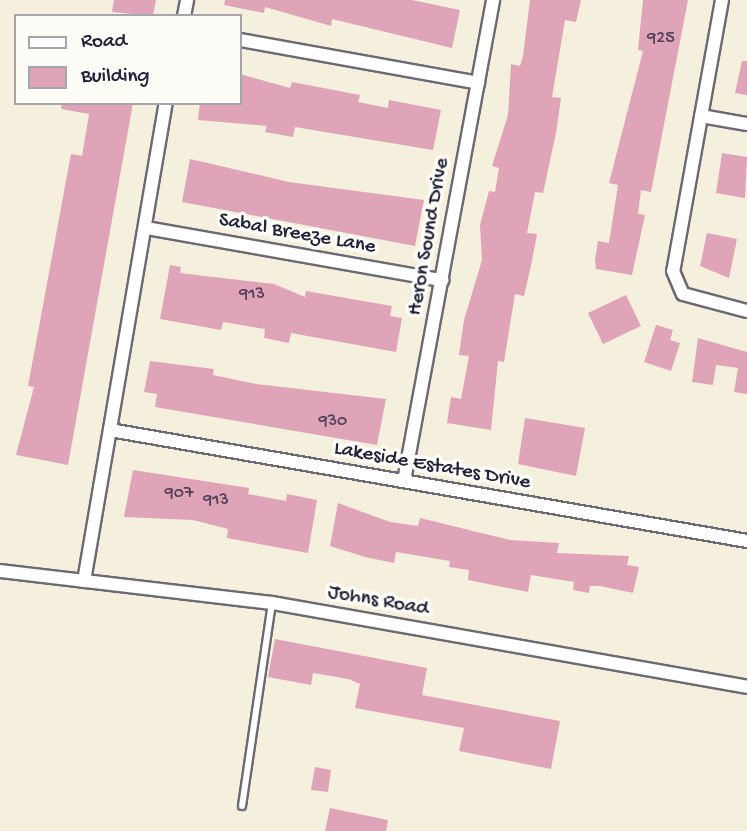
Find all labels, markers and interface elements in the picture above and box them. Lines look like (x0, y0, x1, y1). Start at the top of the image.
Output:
legend (14, 14, 242, 105)
house number: 925 (647, 28, 675, 50)
text: Road (81, 30, 127, 55)
text: Building (81, 65, 150, 90)
street label: Heron Sound Drive (404, 156, 456, 318)
street label: Sabal Breeze Lane (217, 209, 377, 261)
house number: 913 (239, 284, 265, 306)
house number: 930 (319, 411, 347, 433)
street label: Lakeside Estates Drive (332, 437, 532, 497)
house number: 907 (165, 483, 193, 505)
house number: 913 (203, 490, 229, 512)
street label: Johns Road (326, 581, 430, 623)

